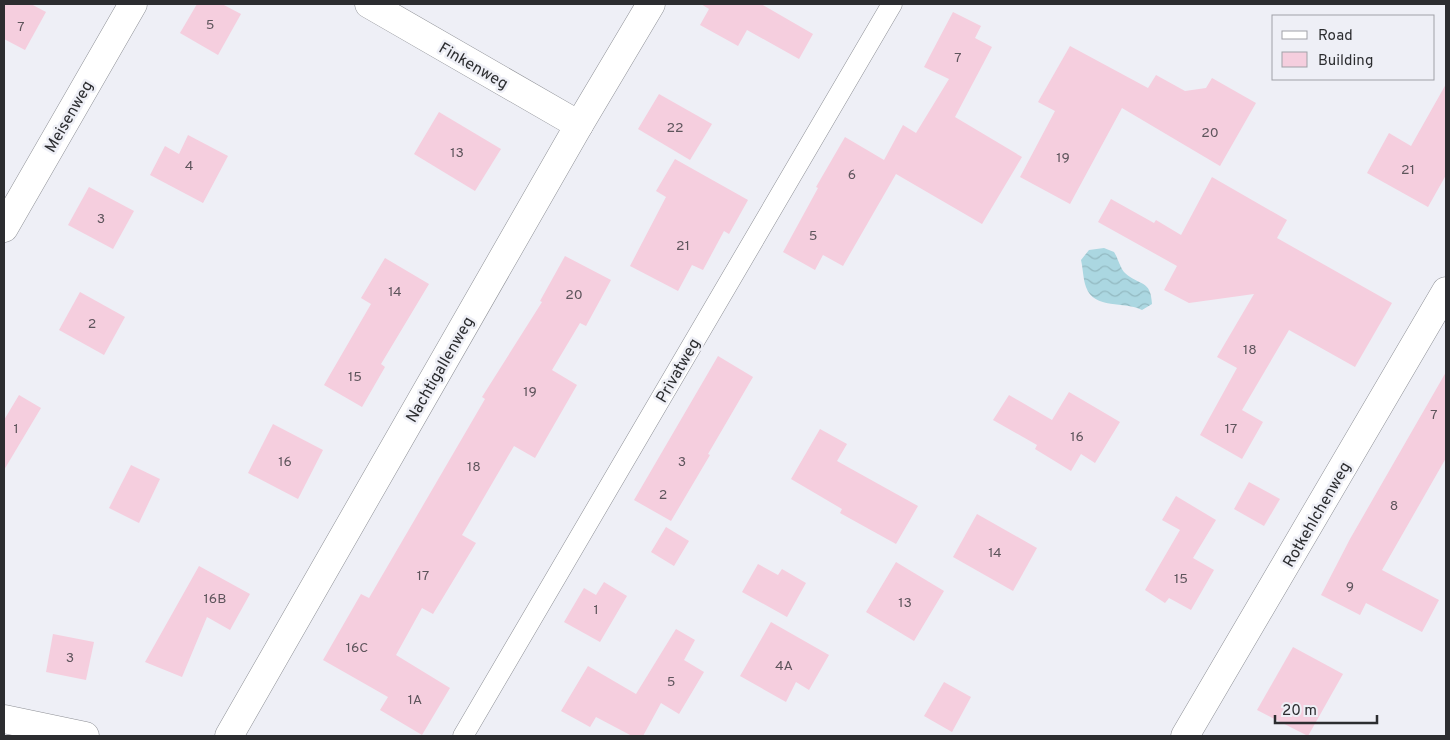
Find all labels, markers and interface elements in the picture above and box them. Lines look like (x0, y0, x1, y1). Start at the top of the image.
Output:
legend (1272, 15, 1435, 80)
house number: 5 (206, 17, 214, 34)
house number: 7 (17, 19, 25, 36)
text: Road (1318, 27, 1353, 46)
street label: Finkenweg (435, 39, 511, 95)
house number: 7 (954, 50, 962, 67)
text: Building (1318, 52, 1373, 71)
street label: Meisenweg (41, 77, 98, 157)
house number: 22 (666, 120, 684, 137)
house number: 20 (1201, 125, 1219, 142)
house number: 13 (450, 145, 464, 162)
house number: 19 (1056, 150, 1070, 167)
house number: 4 (185, 158, 193, 175)
house number: 21 (1401, 162, 1415, 179)
house number: 6 (848, 167, 856, 184)
house number: 3 (97, 211, 105, 228)
house number: 5 (809, 228, 817, 245)
house number: 21 (676, 238, 690, 255)
house number: 14 (388, 284, 402, 301)
house number: 20 (565, 287, 583, 304)
street label: Nachtigallenweg (402, 314, 479, 426)
house number: 2 (88, 316, 96, 333)
street label: Privatweg (652, 335, 705, 407)
house number: 18 (1243, 342, 1257, 359)
house number: 15 (348, 369, 362, 386)
house number: 19 (523, 384, 537, 401)
house number: 7 (1430, 407, 1438, 424)
house number: 1 (13, 421, 19, 438)
house number: 17 (1225, 421, 1237, 438)
house number: 16 (1070, 429, 1084, 446)
house number: 16 (278, 454, 292, 471)
house number: 3 (678, 454, 686, 471)
house number: 18 (467, 459, 481, 476)
street label: Rotkehlchenweg (1279, 459, 1356, 571)
house number: 2 (659, 487, 667, 504)
house number: 8 (1390, 498, 1398, 515)
house number: 14 (988, 545, 1002, 562)
house number: 17 (417, 568, 429, 585)
house number: 15 (1174, 571, 1188, 588)
house number: 9 (1346, 579, 1354, 596)
house number: 16B (204, 591, 226, 608)
house number: 13 (898, 595, 912, 612)
house number: 1 (593, 602, 599, 619)
house number: 16C (346, 640, 368, 657)
house number: 3 (66, 650, 74, 667)
house number: 4A (775, 658, 793, 675)
house number: 5 (667, 674, 675, 691)
house number: 1A (408, 692, 422, 709)
scale bar (1275, 692, 1378, 724)
text: 20 m (1282, 702, 1317, 721)

